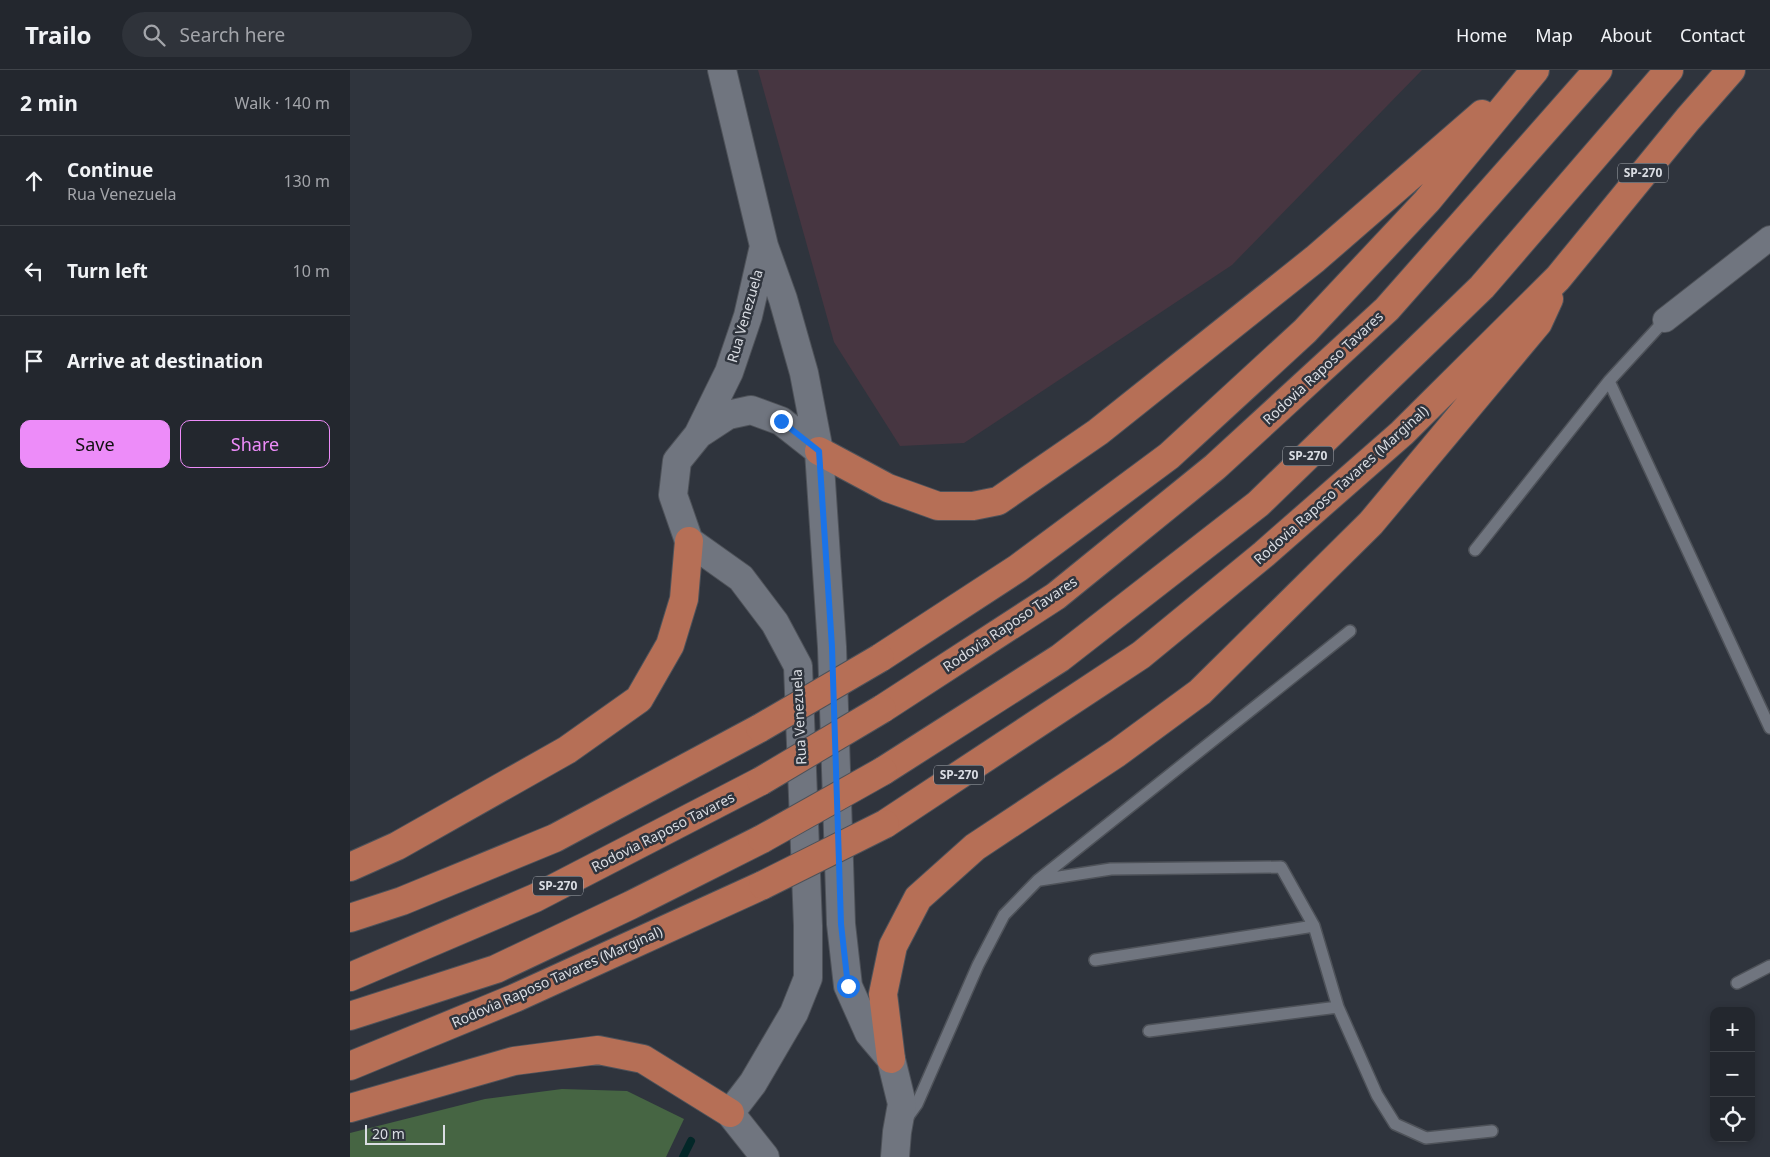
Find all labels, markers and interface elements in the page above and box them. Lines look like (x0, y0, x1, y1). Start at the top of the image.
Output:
search box (122, 12, 472, 57)
text: Trailo (25, 18, 92, 51)
icon: search (140, 21, 168, 49)
text: Search here (180, 22, 285, 48)
text: Home (1456, 23, 1507, 47)
text: Map (1535, 23, 1573, 47)
text: About (1601, 23, 1652, 47)
text: Contact (1680, 23, 1745, 47)
text: 2 min (20, 89, 78, 117)
text: Walk · 140 m (235, 92, 330, 114)
text: Continue (67, 157, 153, 183)
road number: SP-270 (1618, 164, 1668, 182)
icon: ahead (20, 167, 48, 195)
text: 130 m (283, 170, 330, 192)
text: Rua Venezuela (67, 183, 177, 205)
icon: left (20, 257, 48, 285)
text: Turn left (67, 258, 148, 284)
text: 10 m (293, 260, 330, 282)
street label: Rua Venezuela (722, 267, 767, 365)
street label: Rodovia Raposo Tavares (1258, 307, 1387, 429)
icon: arrive (20, 347, 48, 375)
text: Arrive at destination (67, 348, 263, 374)
street label: Rodovia Raposo Tavares (Marginal) (1249, 401, 1432, 568)
route end (770, 410, 793, 433)
button: Save (20, 420, 170, 468)
button: Share (180, 420, 330, 468)
road number: SP-270 (1283, 446, 1333, 466)
street label: Rodovia Raposo Tavares (939, 571, 1081, 676)
street label: Rua Venezuela (787, 669, 810, 765)
road number: SP-270 (934, 766, 984, 784)
street label: Rodovia Raposo Tavares (588, 787, 738, 876)
road number: SP-270 (533, 876, 583, 896)
street label: Rodovia Raposo Tavares (Marginal) (448, 921, 665, 1032)
route start (837, 975, 860, 998)
map controls (1710, 1007, 1755, 1142)
button: + (1710, 1007, 1755, 1052)
button: − (1710, 1052, 1755, 1097)
button: locate (1710, 1097, 1755, 1142)
scale bar (365, 1122, 445, 1145)
text: 20 m (372, 1124, 405, 1143)

